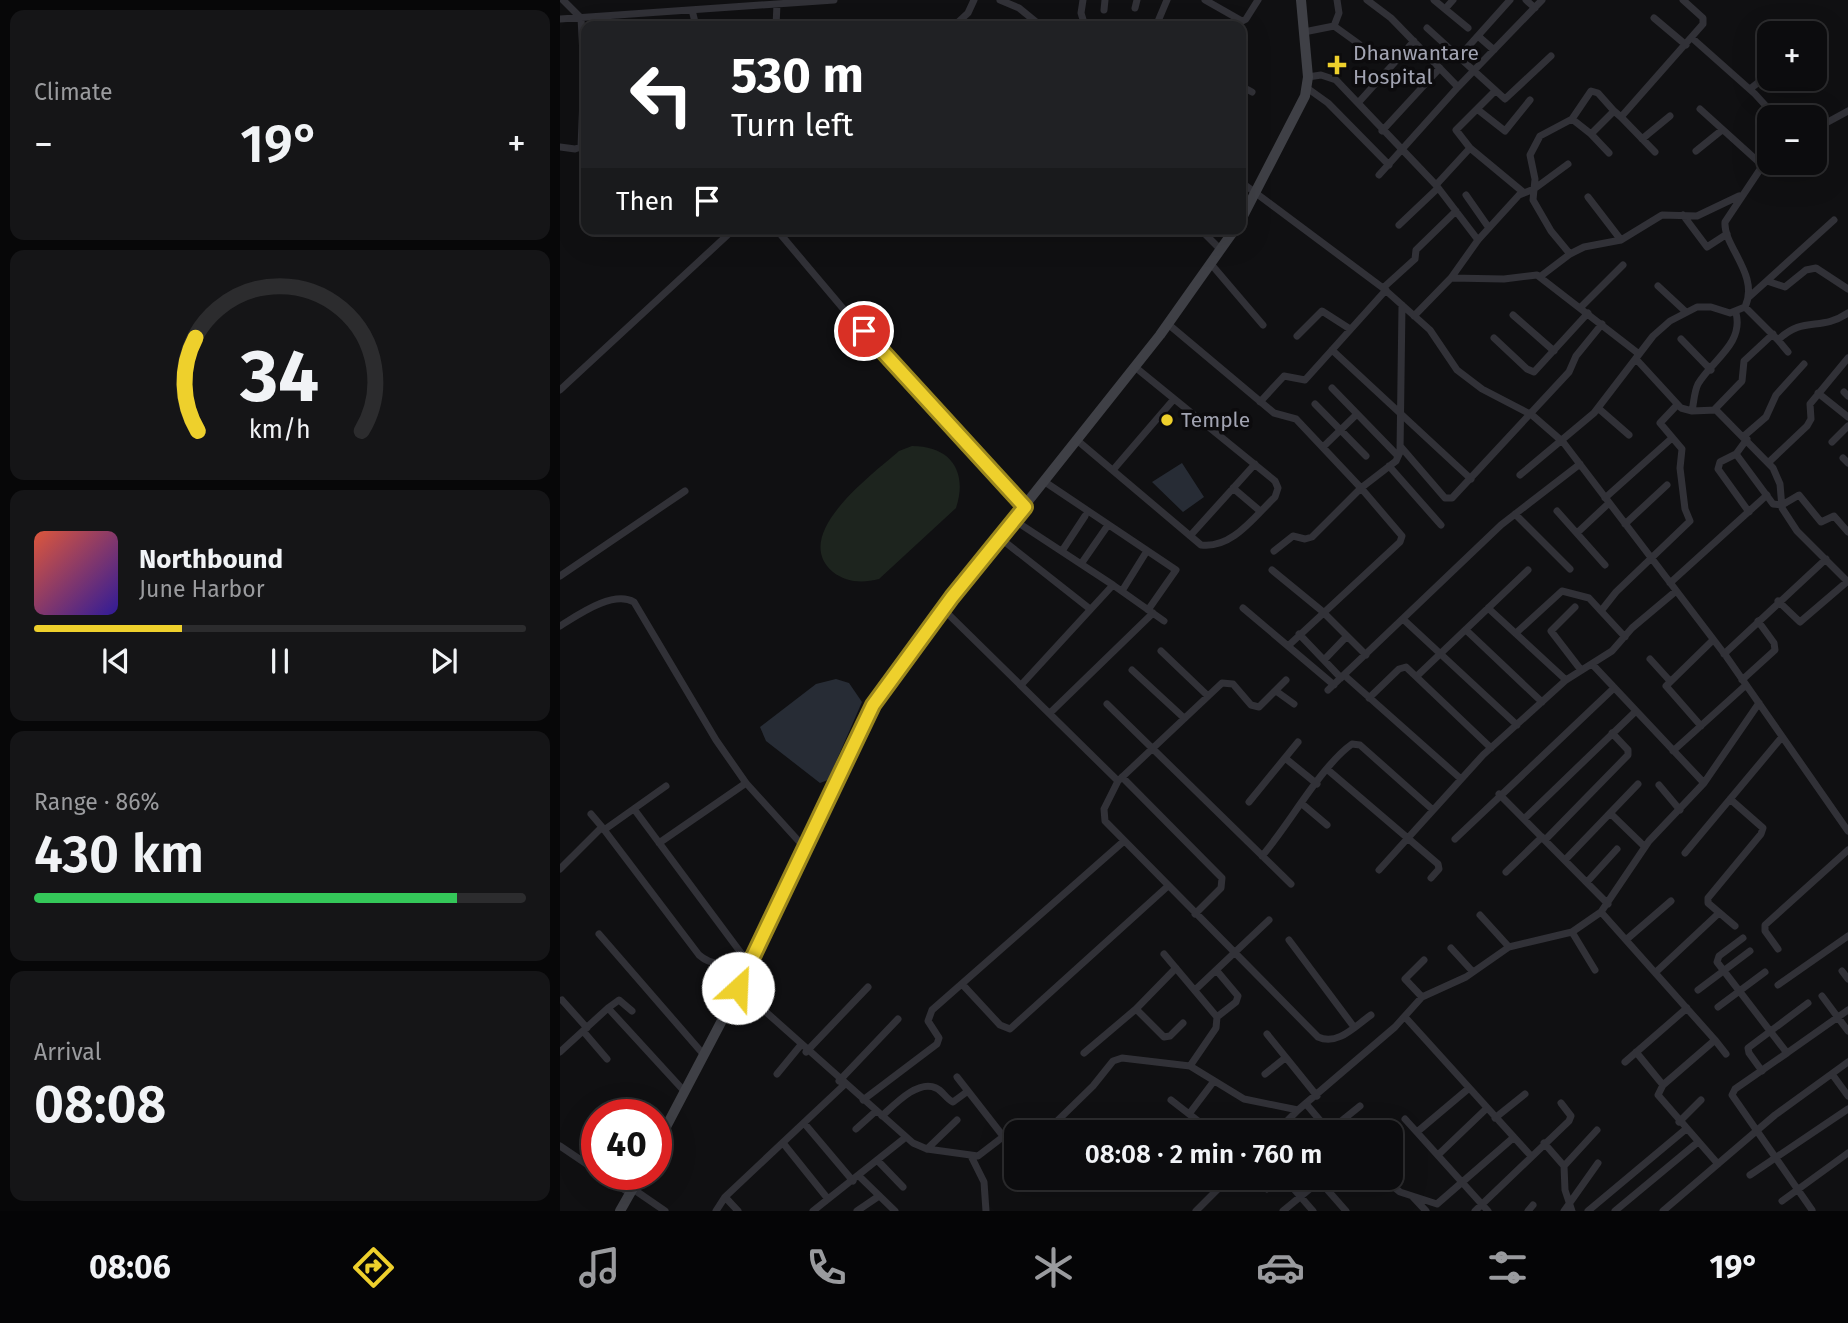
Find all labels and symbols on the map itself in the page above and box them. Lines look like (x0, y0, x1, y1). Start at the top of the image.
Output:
place label: Dhanwantare Hospital (1353, 40, 1479, 90)
marker: Dhanwantare Hospital (1327, 55, 1347, 75)
pin (834, 301, 894, 361)
place label: Temple (1181, 407, 1250, 433)
marker: Temple (1159, 412, 1175, 428)
position arrow (701, 951, 775, 1025)
speed limit sign: 40 (581, 1099, 672, 1190)

